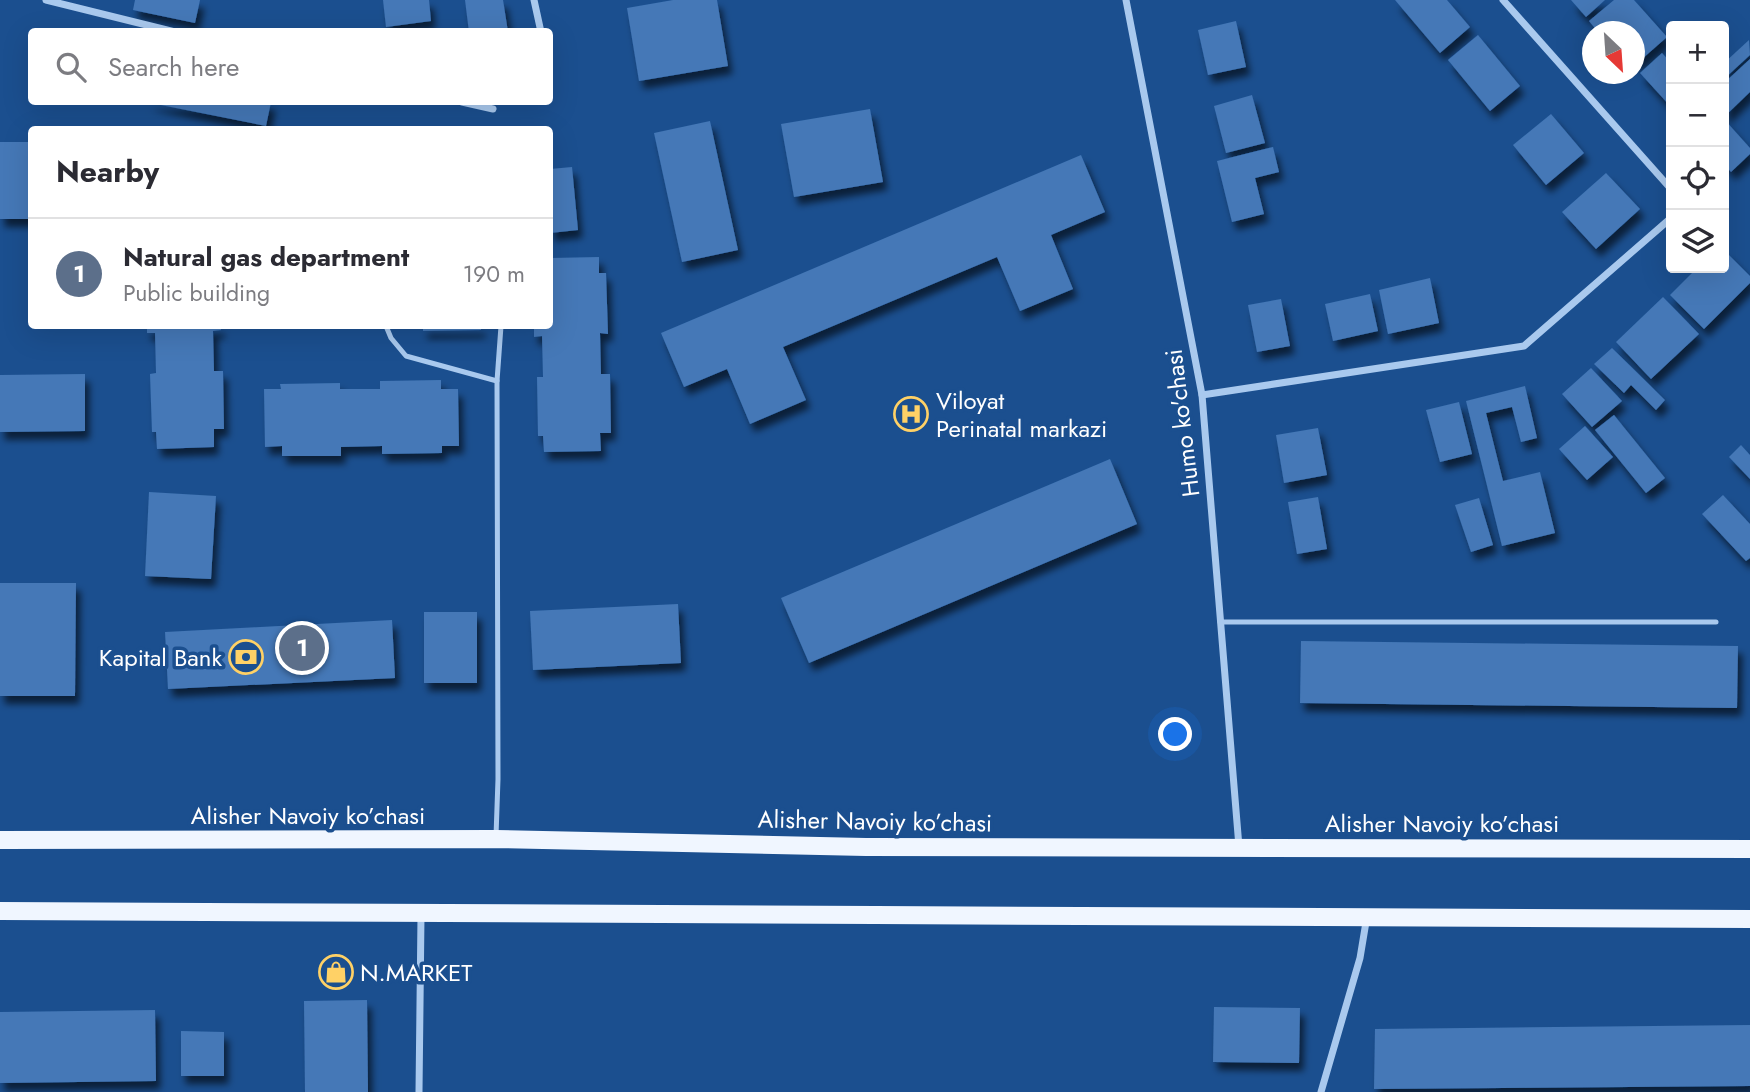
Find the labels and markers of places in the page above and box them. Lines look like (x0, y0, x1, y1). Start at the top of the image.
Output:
place label: Viloyat Perinatal markazi (936, 383, 1107, 446)
hospital icon: Viloyat Perinatal markazi (892, 395, 930, 433)
pin: 1 (279, 622, 325, 674)
bank icon: Kapital Bank (227, 638, 265, 676)
place label: Kapital Bank (99, 640, 222, 675)
shop icon: N.MARKET (317, 953, 355, 991)
place label: N.MARKET (360, 955, 472, 990)

